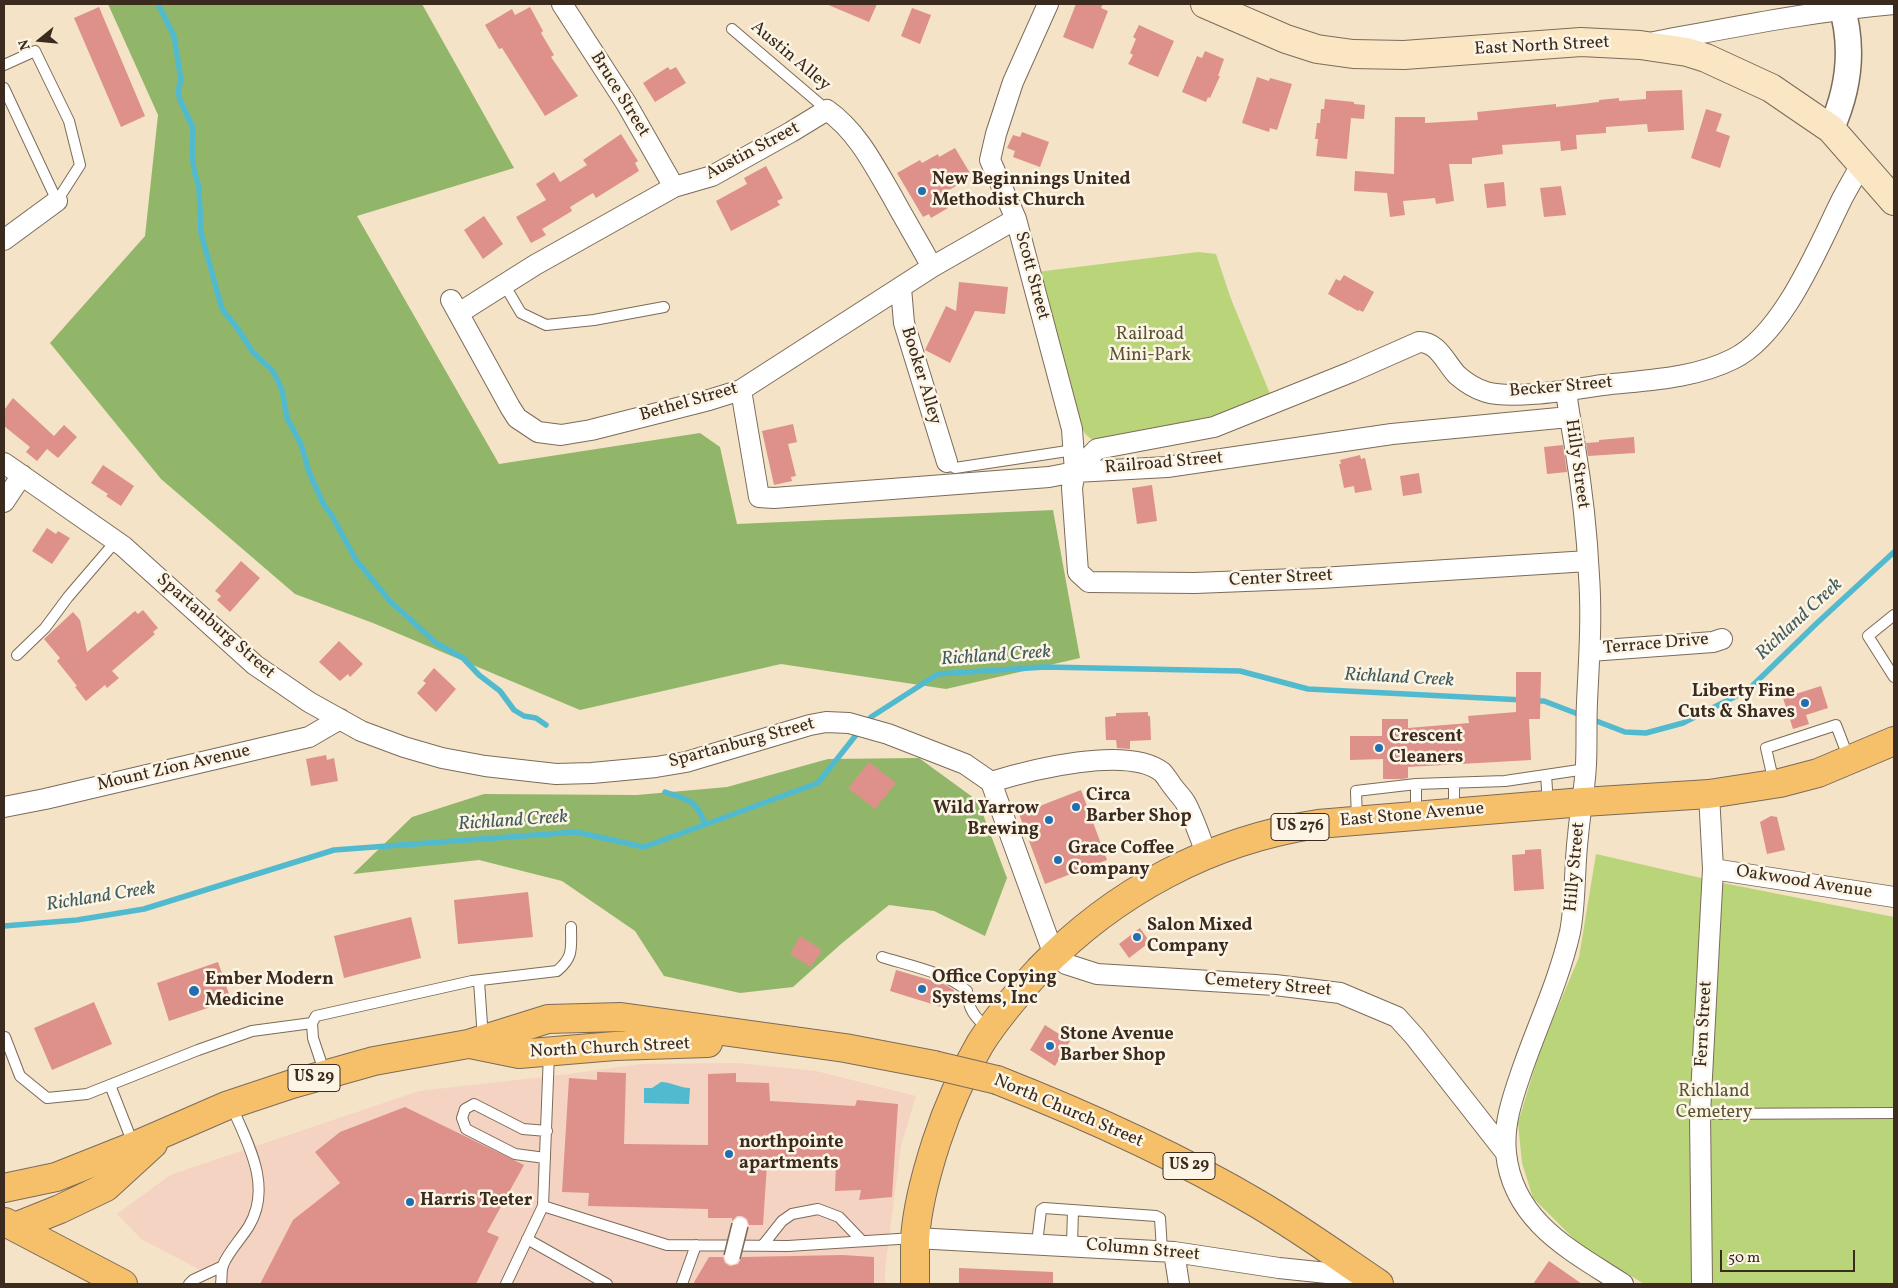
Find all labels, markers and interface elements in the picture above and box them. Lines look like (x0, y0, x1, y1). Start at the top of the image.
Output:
north arrow (15, 15, 65, 65)
street label: Austin Alley (746, 17, 834, 97)
street label: East North Street (1474, 33, 1610, 61)
text: N (15, 37, 36, 52)
street label: Bruce Street (584, 48, 654, 142)
street label: Austin Street (702, 118, 804, 186)
place label: New Beginnings United Methodist Church (932, 170, 1130, 212)
marker: New Beginnings United Methodist Church (916, 185, 928, 197)
street label: Scott Street (1009, 229, 1053, 323)
street label: Booker Alley (895, 325, 945, 427)
park label: Railroad Mini-Park (1109, 325, 1191, 368)
street label: Becker Street (1508, 373, 1614, 403)
street label: Bethel Street (637, 379, 741, 427)
street label: Hilly Street (1559, 418, 1593, 510)
street label: Railroad Street (1104, 448, 1224, 480)
street label: Center Street (1228, 565, 1334, 593)
street label: Spartanburg Street (151, 570, 279, 684)
water label: Richland Creek (1752, 574, 1848, 666)
street label: Terrace Drive (1602, 630, 1710, 660)
water label: Richland Creek (940, 642, 1052, 672)
water label: Richland Creek (1343, 665, 1455, 693)
place label: Liberty Fine Cuts & Shaves (1678, 682, 1795, 724)
marker: Liberty Fine Cuts & Shaves (1799, 697, 1811, 709)
street label: Spartanburg Street (667, 714, 817, 774)
place label: Crescent Cleaners (1389, 727, 1463, 770)
street label: Mount Zion Avenue (95, 741, 253, 797)
marker: Crescent Cleaners (1373, 742, 1385, 754)
place label: Circa Barber Shop (1086, 786, 1192, 829)
place label: Wild Yarrow Brewing (933, 799, 1039, 842)
street label: East Stone Avenue (1339, 799, 1485, 833)
marker: Circa Barber Shop (1070, 801, 1082, 813)
water label: Richland Creek (457, 807, 569, 837)
marker: Wild Yarrow Brewing (1043, 814, 1055, 826)
road number: US 276 (1271, 814, 1329, 840)
street label: Hilly Street (1561, 821, 1591, 913)
place label: Grace Coffee Company (1068, 839, 1174, 882)
marker: Grace Coffee Company (1052, 854, 1064, 866)
street label: Oakwood Avenue (1734, 862, 1874, 904)
water label: Richland Creek (45, 878, 157, 918)
place label: Salon Mixed Company (1147, 916, 1252, 959)
marker: Salon Mixed Company (1131, 931, 1143, 943)
place label: Office Copying Systems, Inc (932, 968, 1057, 1011)
place label: Ember Modern Medicine (205, 970, 334, 1012)
street label: Cemetery Street (1204, 970, 1332, 1002)
street label: Fern Street (1692, 980, 1718, 1068)
marker: Office Copying Systems, Inc (916, 983, 928, 995)
marker: Ember Modern Medicine (187, 984, 201, 998)
place label: Stone Avenue Barber Shop (1060, 1025, 1174, 1068)
street label: North Church Street (529, 1034, 691, 1064)
marker: Stone Avenue Barber Shop (1044, 1040, 1056, 1052)
road number: US 29 (288, 1064, 340, 1092)
street label: North Church Street (990, 1071, 1146, 1153)
park label: Richland Cemetery (1676, 1082, 1752, 1124)
place label: northpointe apartments (739, 1133, 843, 1176)
marker: northpointe apartments (723, 1148, 735, 1160)
road number: US 29 (1163, 1152, 1215, 1180)
place label: Harris Teeter (420, 1191, 532, 1213)
marker: Harris Teeter (404, 1196, 416, 1208)
street label: Column Street (1085, 1235, 1201, 1267)
scale bar (1723, 1240, 1858, 1272)
text: 50 m (1728, 1248, 1760, 1269)

